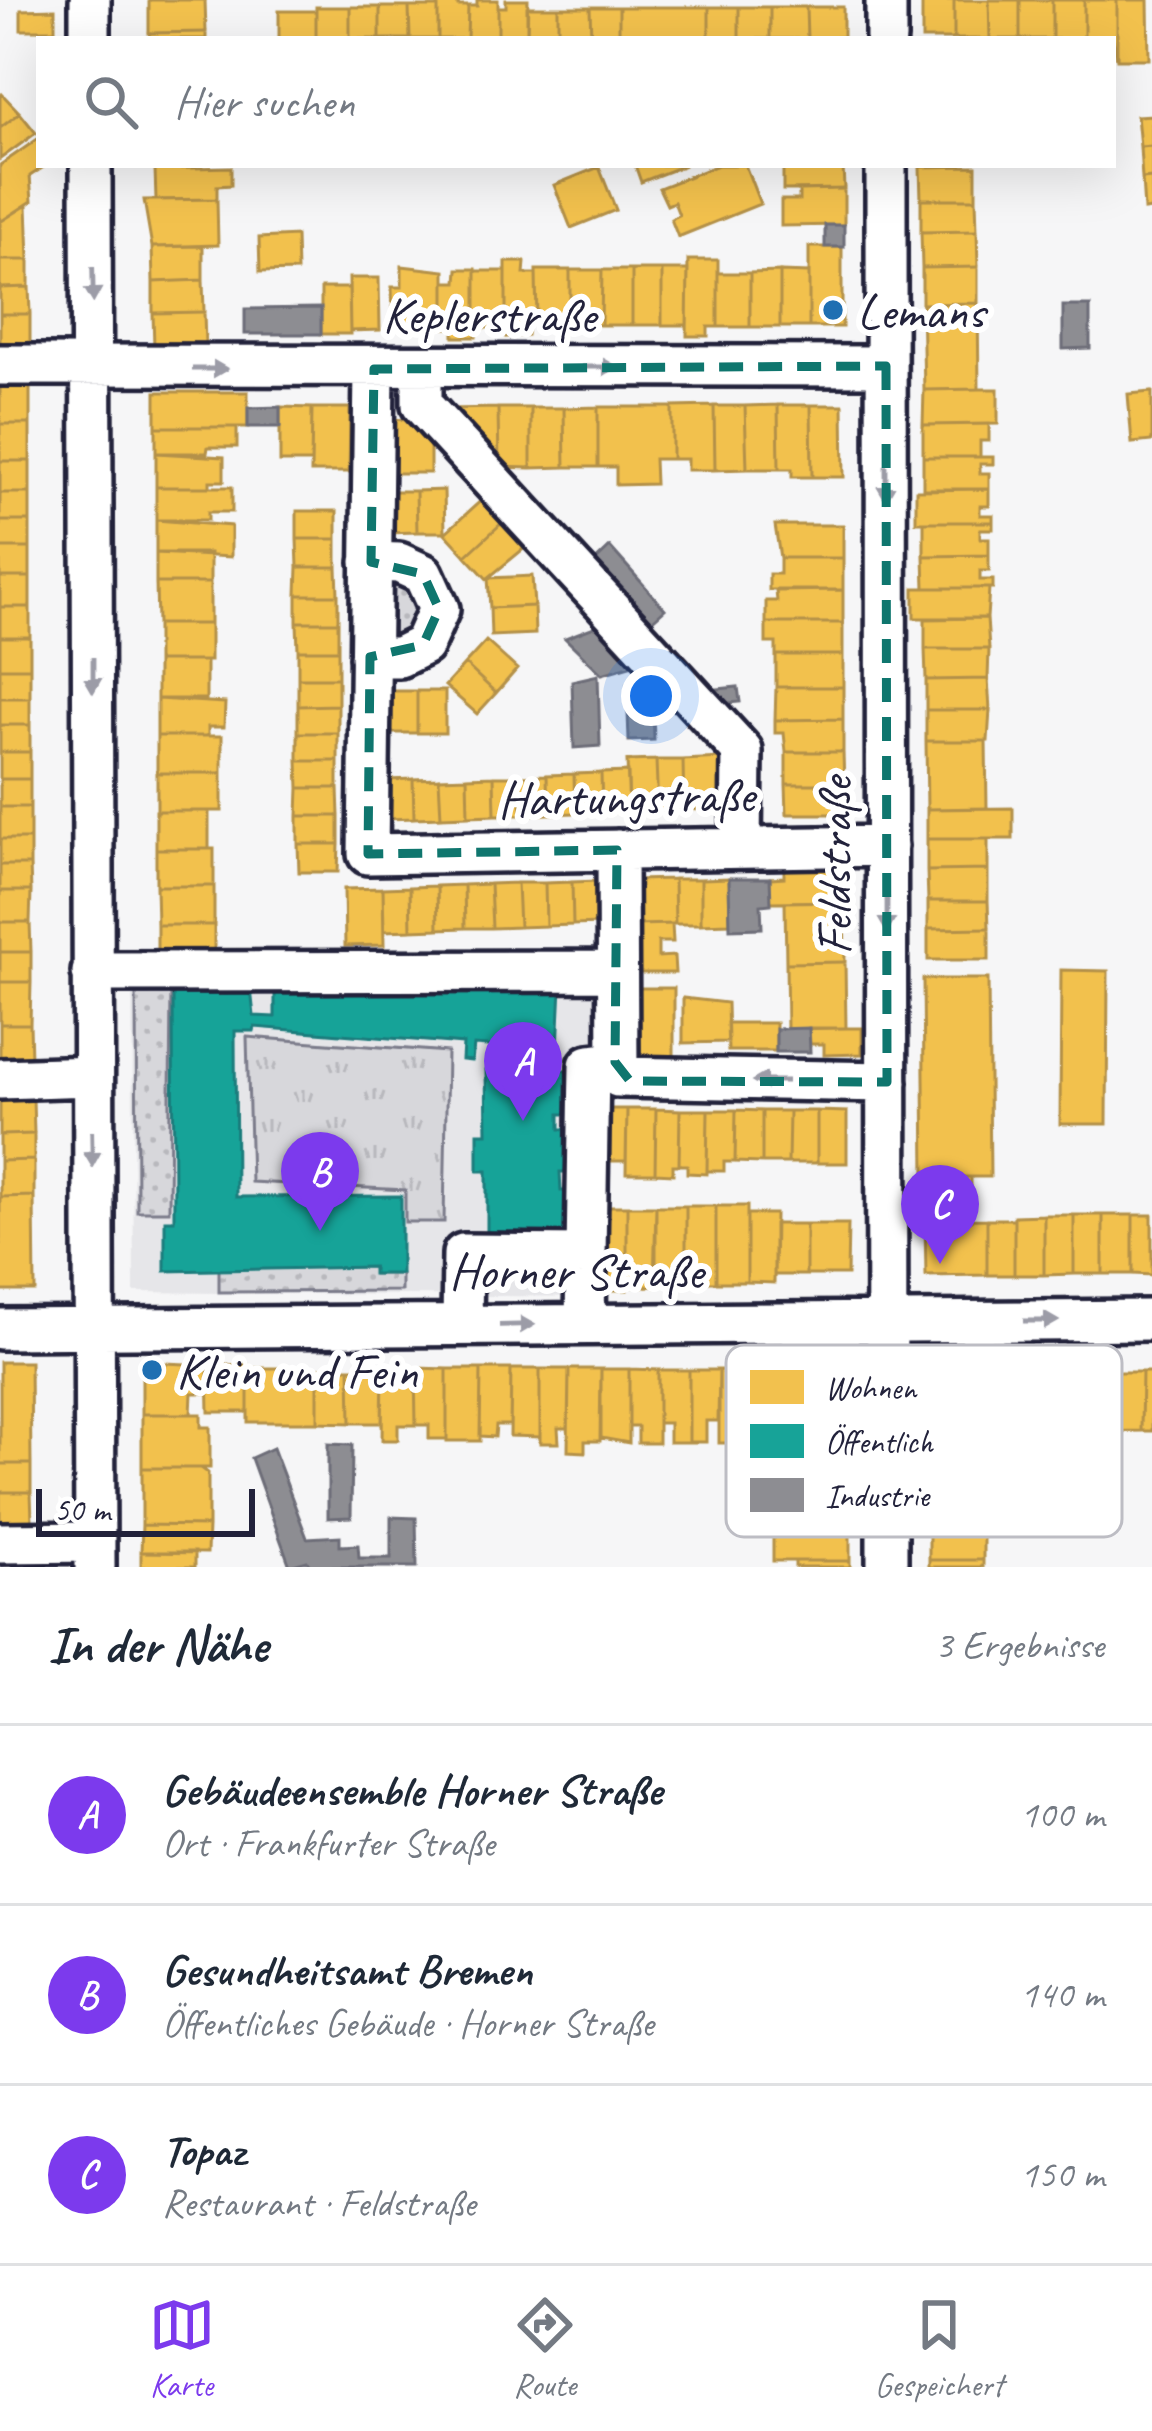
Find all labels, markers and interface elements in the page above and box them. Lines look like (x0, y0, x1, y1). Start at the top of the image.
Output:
search box (36, 36, 1116, 168)
icon: search (78, 69, 144, 135)
text: Hier suchen (174, 74, 354, 131)
one-way arrow (83, 267, 102, 305)
place label: Lemans (857, 279, 989, 343)
street label: Keplerstraße (382, 283, 599, 347)
marker: Lemans (820, 297, 846, 323)
one-way arrow (582, 357, 620, 377)
one-way arrow (192, 359, 230, 379)
one-way arrow (876, 465, 896, 503)
one-way arrow (83, 657, 103, 695)
your location (621, 666, 681, 726)
street label: Hartungstraße (497, 763, 758, 831)
street label: Feldstraße (802, 774, 866, 955)
one-way arrow (877, 897, 897, 935)
pin: A (484, 1022, 562, 1121)
one-way arrow (750, 1072, 788, 1091)
one-way arrow (83, 1131, 102, 1169)
pin: B (281, 1132, 359, 1231)
pin: C (901, 1165, 979, 1264)
street label: Horner Straße (449, 1239, 706, 1303)
one-way arrow (1023, 1311, 1061, 1331)
one-way arrow (499, 1315, 537, 1335)
place label: Klein und Fein (176, 1339, 419, 1403)
legend (726, 1345, 1122, 1537)
marker: Klein und Fein (139, 1357, 165, 1383)
text: Wohnen (825, 1367, 918, 1409)
text: Öffentlich (825, 1421, 935, 1463)
text: Industrie (825, 1475, 931, 1517)
scale bar (36, 1483, 255, 1536)
text: 50 m (54, 1489, 110, 1531)
text: In der Nähe (48, 1613, 267, 1677)
text: 3 Ergebnisse (935, 1621, 1104, 1670)
text: Gebäudeensemble Horner Straße (162, 1762, 661, 1819)
text: A (77, 1790, 97, 1839)
text: 100 m (1020, 1790, 1104, 1839)
text: Ort · Frankfurter Straße (162, 1819, 494, 1868)
text: Gesundheitsamt Bremen (162, 1942, 532, 1999)
text: B (77, 1970, 97, 2019)
text: 140 m (1020, 1970, 1104, 2019)
text: Öffentliches Gebäude · Horner Straße (162, 1999, 653, 2048)
text: Topaz (162, 2122, 245, 2179)
text: C (78, 2150, 96, 2199)
text: 150 m (1020, 2150, 1104, 2199)
text: Restaurant · Feldstraße (162, 2179, 475, 2228)
tab: Karte (149, 2292, 215, 2406)
tab: Route (512, 2292, 578, 2406)
tab: Gespeichert (875, 2292, 1003, 2406)

